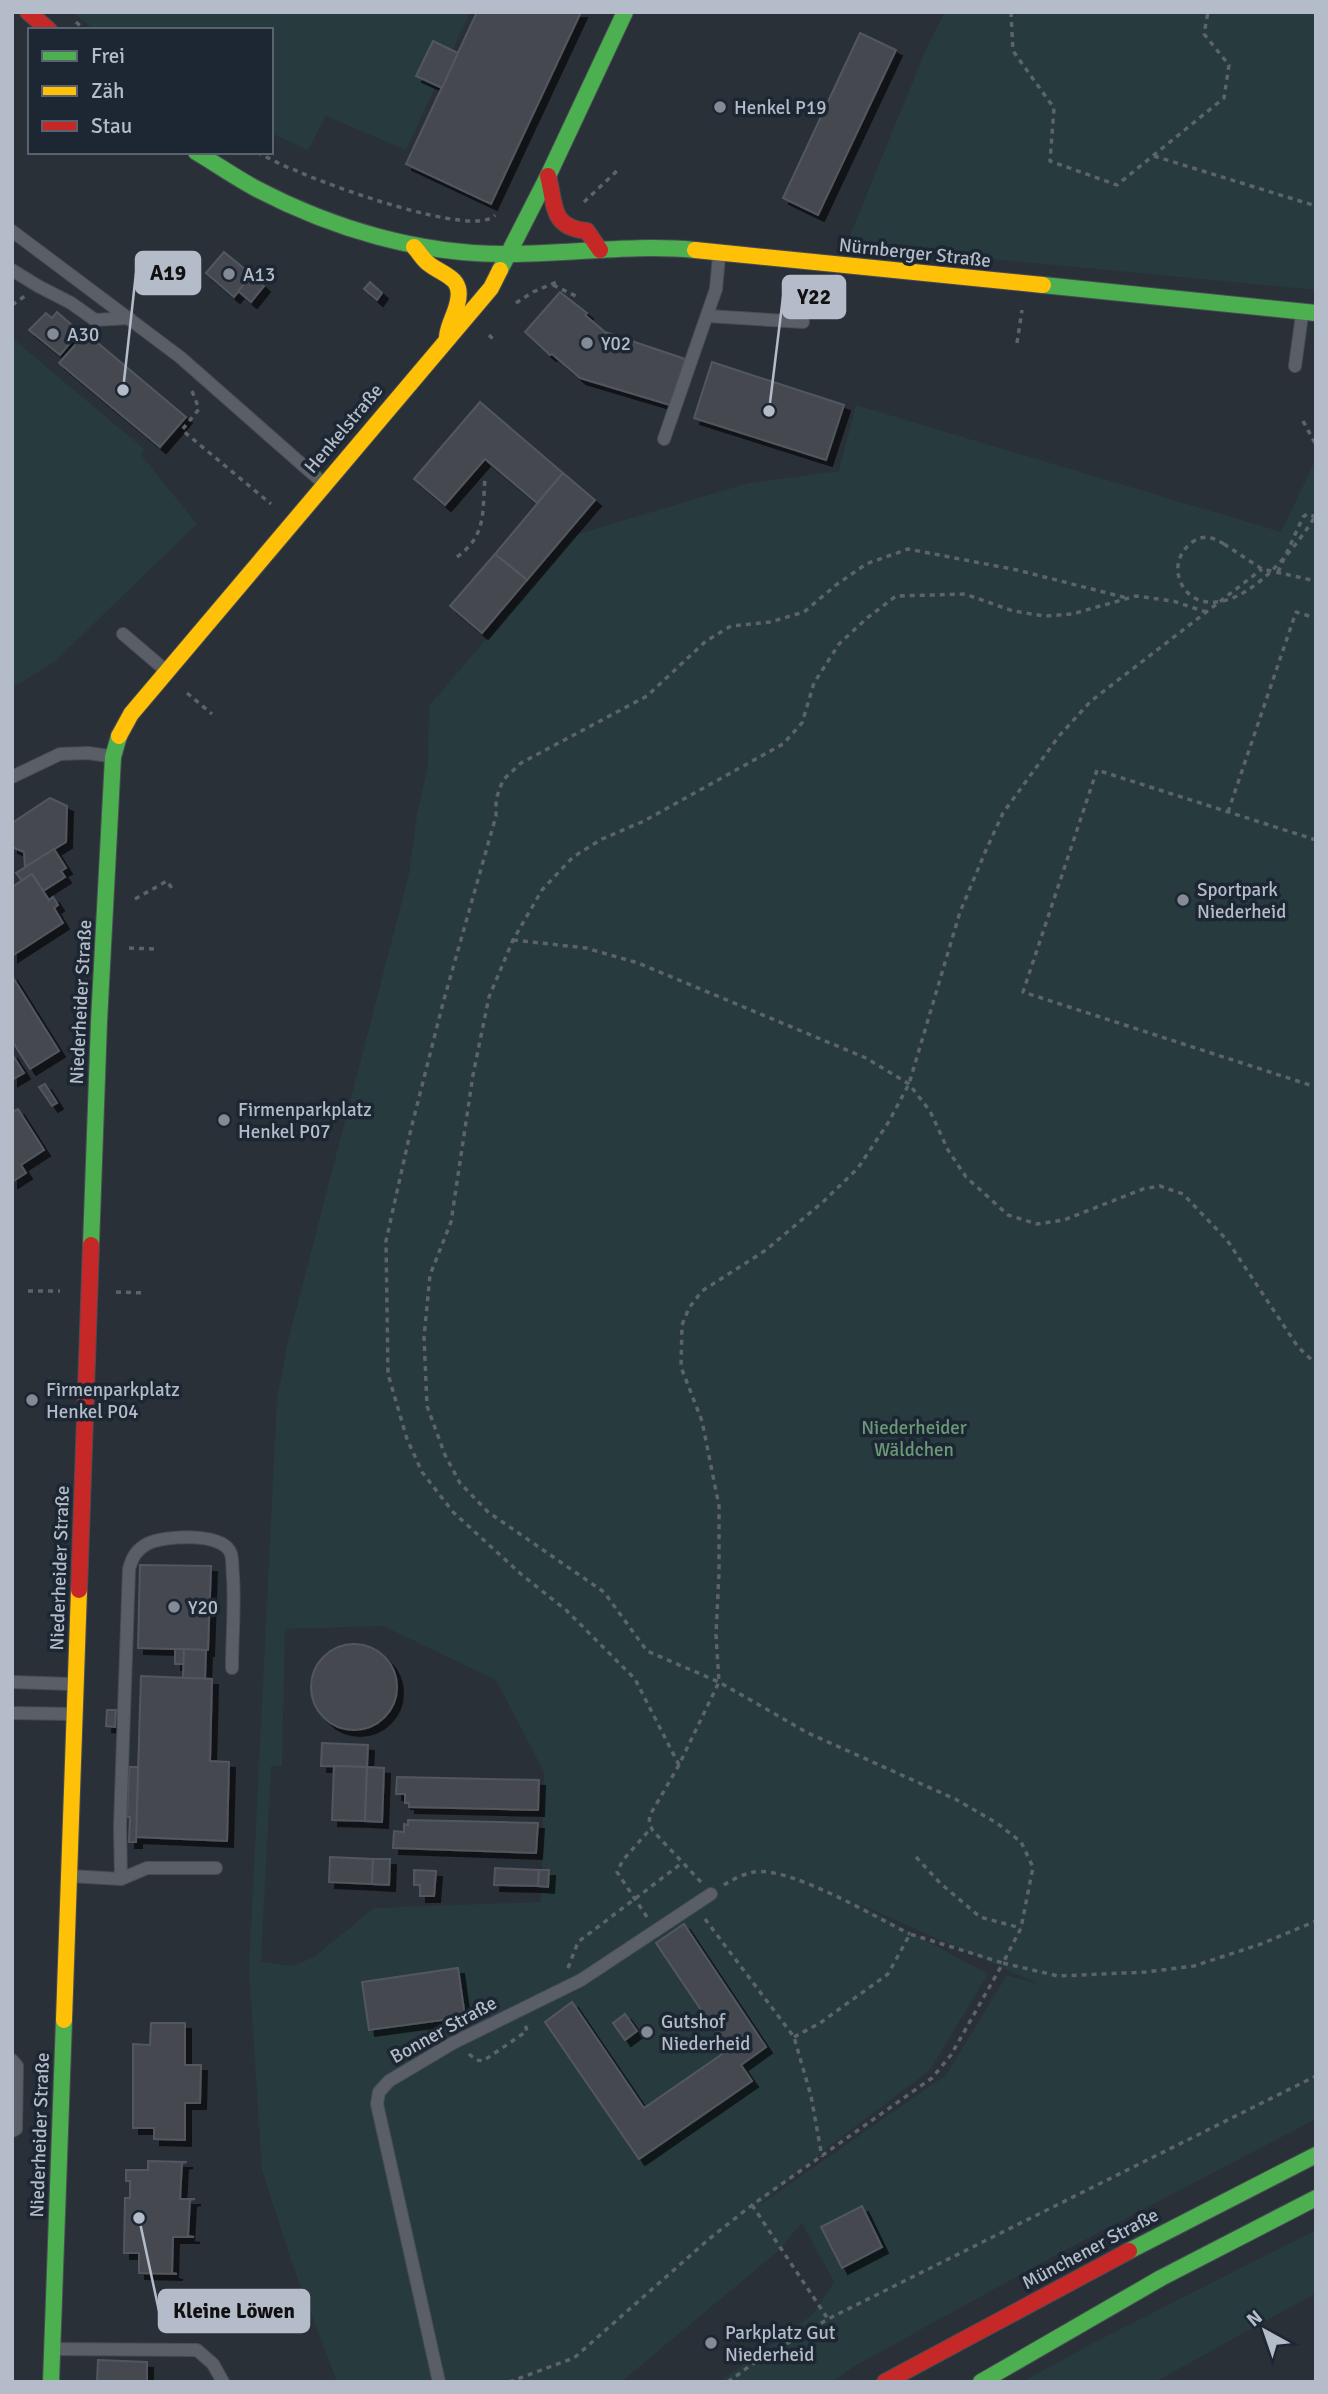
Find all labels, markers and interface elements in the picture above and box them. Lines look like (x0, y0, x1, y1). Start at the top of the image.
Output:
legend (28, 28, 273, 154)
text: Frei (91, 43, 125, 69)
text: Zäh (91, 78, 125, 104)
place label: Henkel P19 (734, 96, 826, 120)
marker: Henkel P19 (712, 99, 728, 115)
text: Stau (91, 113, 132, 139)
street label: Nürnberger Straße (838, 233, 992, 273)
callout: A19 (136, 252, 200, 294)
text: A19 (150, 260, 186, 286)
place label: A13 (243, 263, 275, 287)
marker: A13 (221, 266, 237, 282)
callout: Y22 (783, 276, 845, 318)
text: Y22 (796, 284, 831, 310)
place label: A30 (67, 323, 99, 347)
marker: A30 (45, 326, 61, 342)
place label: Y02 (601, 332, 631, 356)
marker: Y02 (579, 335, 595, 351)
street label: Henkelstraße (299, 379, 388, 478)
place label: Sportpark Niederheid (1197, 878, 1286, 924)
marker: Sportpark Niederheid (1175, 892, 1191, 908)
street label: Niederheider Straße (65, 919, 97, 1085)
place label: Firmenparkplatz Henkel P07 (238, 1098, 372, 1144)
marker: Firmenparkplatz Henkel P07 (216, 1112, 232, 1128)
place label: Firmenparkplatz Henkel P04 (46, 1378, 180, 1424)
marker: Firmenparkplatz Henkel P04 (24, 1392, 40, 1408)
park label: Niederheider Wäldchen (861, 1416, 967, 1462)
street label: Niederheider Straße (45, 1485, 75, 1651)
place label: Y20 (188, 1596, 218, 1620)
marker: Y20 (166, 1599, 182, 1615)
street label: Bonner Straße (386, 1991, 501, 2069)
place label: Gutshof Niederheid (661, 2010, 750, 2056)
marker: Gutshof Niederheid (639, 2024, 655, 2040)
street label: Niederheider Straße (25, 2052, 55, 2218)
street label: Münchener Straße (1018, 2203, 1163, 2295)
callout: Kleine Löwen (159, 2290, 309, 2332)
north arrow (1230, 2296, 1300, 2366)
text: Kleine Löwen (173, 2298, 295, 2324)
text: N (1242, 2305, 1267, 2332)
place label: Parkplatz Gut Niederheid (725, 2321, 836, 2367)
marker: Parkplatz Gut Niederheid (703, 2335, 719, 2351)

